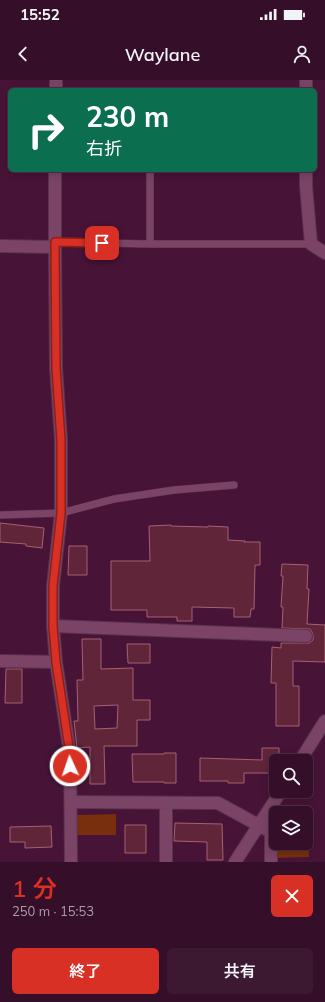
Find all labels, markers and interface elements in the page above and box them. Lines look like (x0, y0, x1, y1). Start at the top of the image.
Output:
text: 15:52 (20, 5, 60, 24)
icon: back (12, 43, 34, 65)
text: Waylane (125, 43, 200, 66)
icon: person (291, 43, 313, 65)
text: 230 m (86, 99, 169, 134)
icon: right (20, 104, 72, 156)
text: 右折 (86, 137, 122, 160)
pin (85, 226, 119, 260)
icon: arrive (91, 232, 113, 254)
position arrow (49, 745, 91, 787)
map controls (269, 754, 313, 850)
button: search (269, 754, 313, 798)
button: layers (269, 806, 313, 850)
text: 1 分 (12, 873, 57, 903)
button: close (271, 875, 313, 917)
text: 250 m · 15:53 (12, 903, 94, 919)
button: 終了 (12, 948, 159, 994)
button: 共有 (167, 948, 313, 994)

